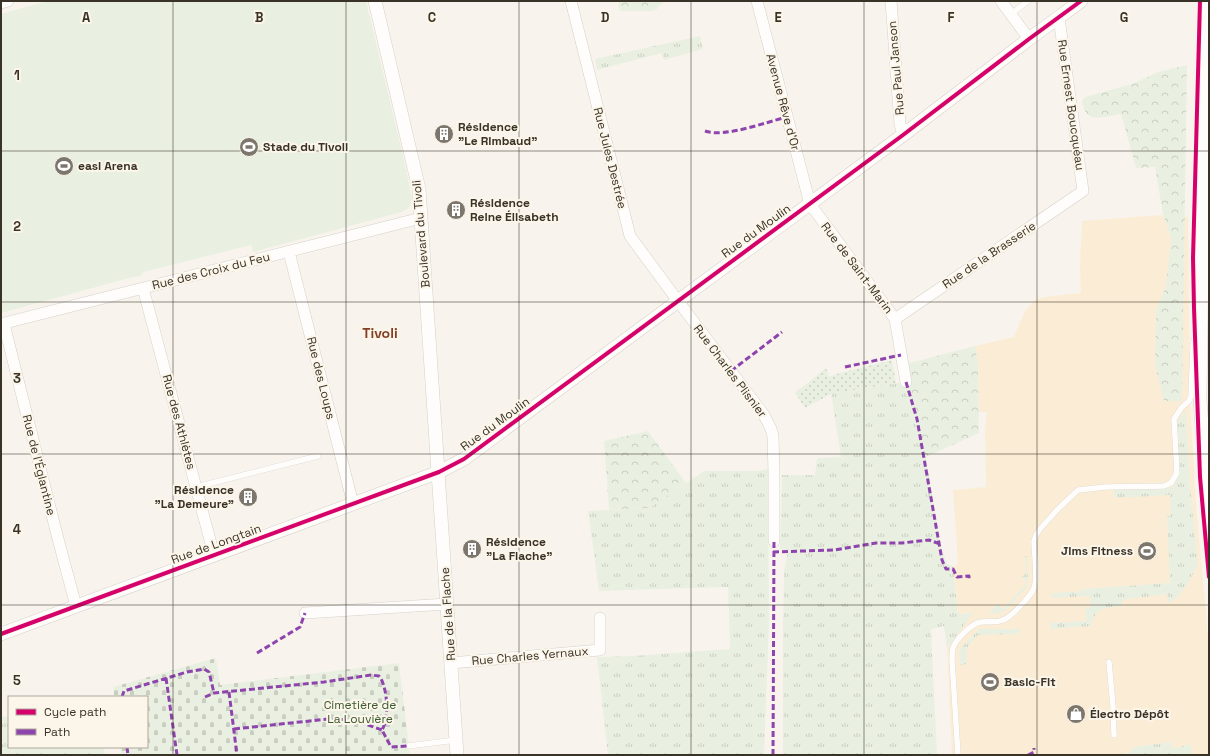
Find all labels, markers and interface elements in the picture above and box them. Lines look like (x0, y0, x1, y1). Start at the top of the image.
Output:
text: A (82, 9, 91, 26)
text: B (255, 9, 264, 26)
text: C (428, 9, 436, 26)
text: D (601, 9, 610, 26)
text: E (774, 9, 782, 26)
text: F (948, 9, 955, 26)
text: G (1120, 9, 1128, 26)
street label: Rue Paul Janson (884, 20, 908, 116)
street label: Rue Ernest Boucquéau (1054, 39, 1088, 171)
street label: Avenue Rêve d'Or (762, 52, 804, 153)
text: 1 (14, 67, 20, 84)
street label: Rue Jules Destrée (590, 106, 630, 210)
place label: Résidence "Le Rimbaud" (458, 119, 537, 149)
building icon: Résidence "Le Rimbaud" (433, 123, 455, 145)
sports icon: Stade du Tivoli (238, 136, 260, 158)
place label: Stade du Tivoli (263, 139, 348, 155)
sports icon: easi Arena (53, 155, 75, 177)
place label: easi Arena (78, 158, 138, 174)
street label: Boulevard du Tivoli (408, 179, 434, 289)
place label: Résidence Reine Élisabeth (470, 195, 559, 225)
building icon: Résidence Reine Élisabeth (445, 199, 467, 221)
street label: Rue du Moulin (718, 201, 794, 261)
text: 2 (13, 218, 21, 235)
street label: Rue de la Brasserie (939, 218, 1039, 292)
street label: Rue de Saint-Marin (817, 219, 897, 317)
street label: Rue des Croix du Feu (150, 249, 272, 293)
street label: Rue Charles Plisnier (690, 321, 770, 421)
district label: Tivoli (362, 324, 398, 342)
street label: Rue des Loups (303, 335, 339, 421)
text: 3 (13, 370, 21, 387)
street label: Rue des Athlètes (159, 373, 199, 471)
street label: Rue du Moulin (457, 394, 533, 454)
street label: Rue de l'Églantine (19, 413, 59, 517)
place label: Résidence "La Demeure" (155, 482, 234, 512)
building icon: Résidence "La Demeure" (237, 486, 259, 508)
street label: Rue de Longtain (169, 520, 263, 568)
text: 4 (13, 521, 21, 538)
place label: Résidence "La Flache" (486, 534, 552, 564)
building icon: Résidence "La Flache" (461, 538, 483, 560)
sports icon: Jims Fitness (1136, 540, 1158, 562)
place label: Jims Fitness (1061, 543, 1133, 559)
street label: Rue de la Flache (437, 567, 459, 661)
street label: Rue Charles Yernaux (471, 643, 589, 669)
sports icon: Basic-Fit (979, 671, 1001, 693)
text: 5 (13, 672, 21, 689)
place label: Basic-Fit (1004, 674, 1056, 690)
legend (8, 696, 148, 748)
park label: Cimetière de La Louvière (324, 697, 396, 727)
shop icon: Électro Dépôt (1065, 703, 1087, 725)
text: Cycle path (44, 704, 106, 720)
place label: Électro Dépôt (1090, 706, 1169, 722)
text: Path (44, 724, 70, 740)

